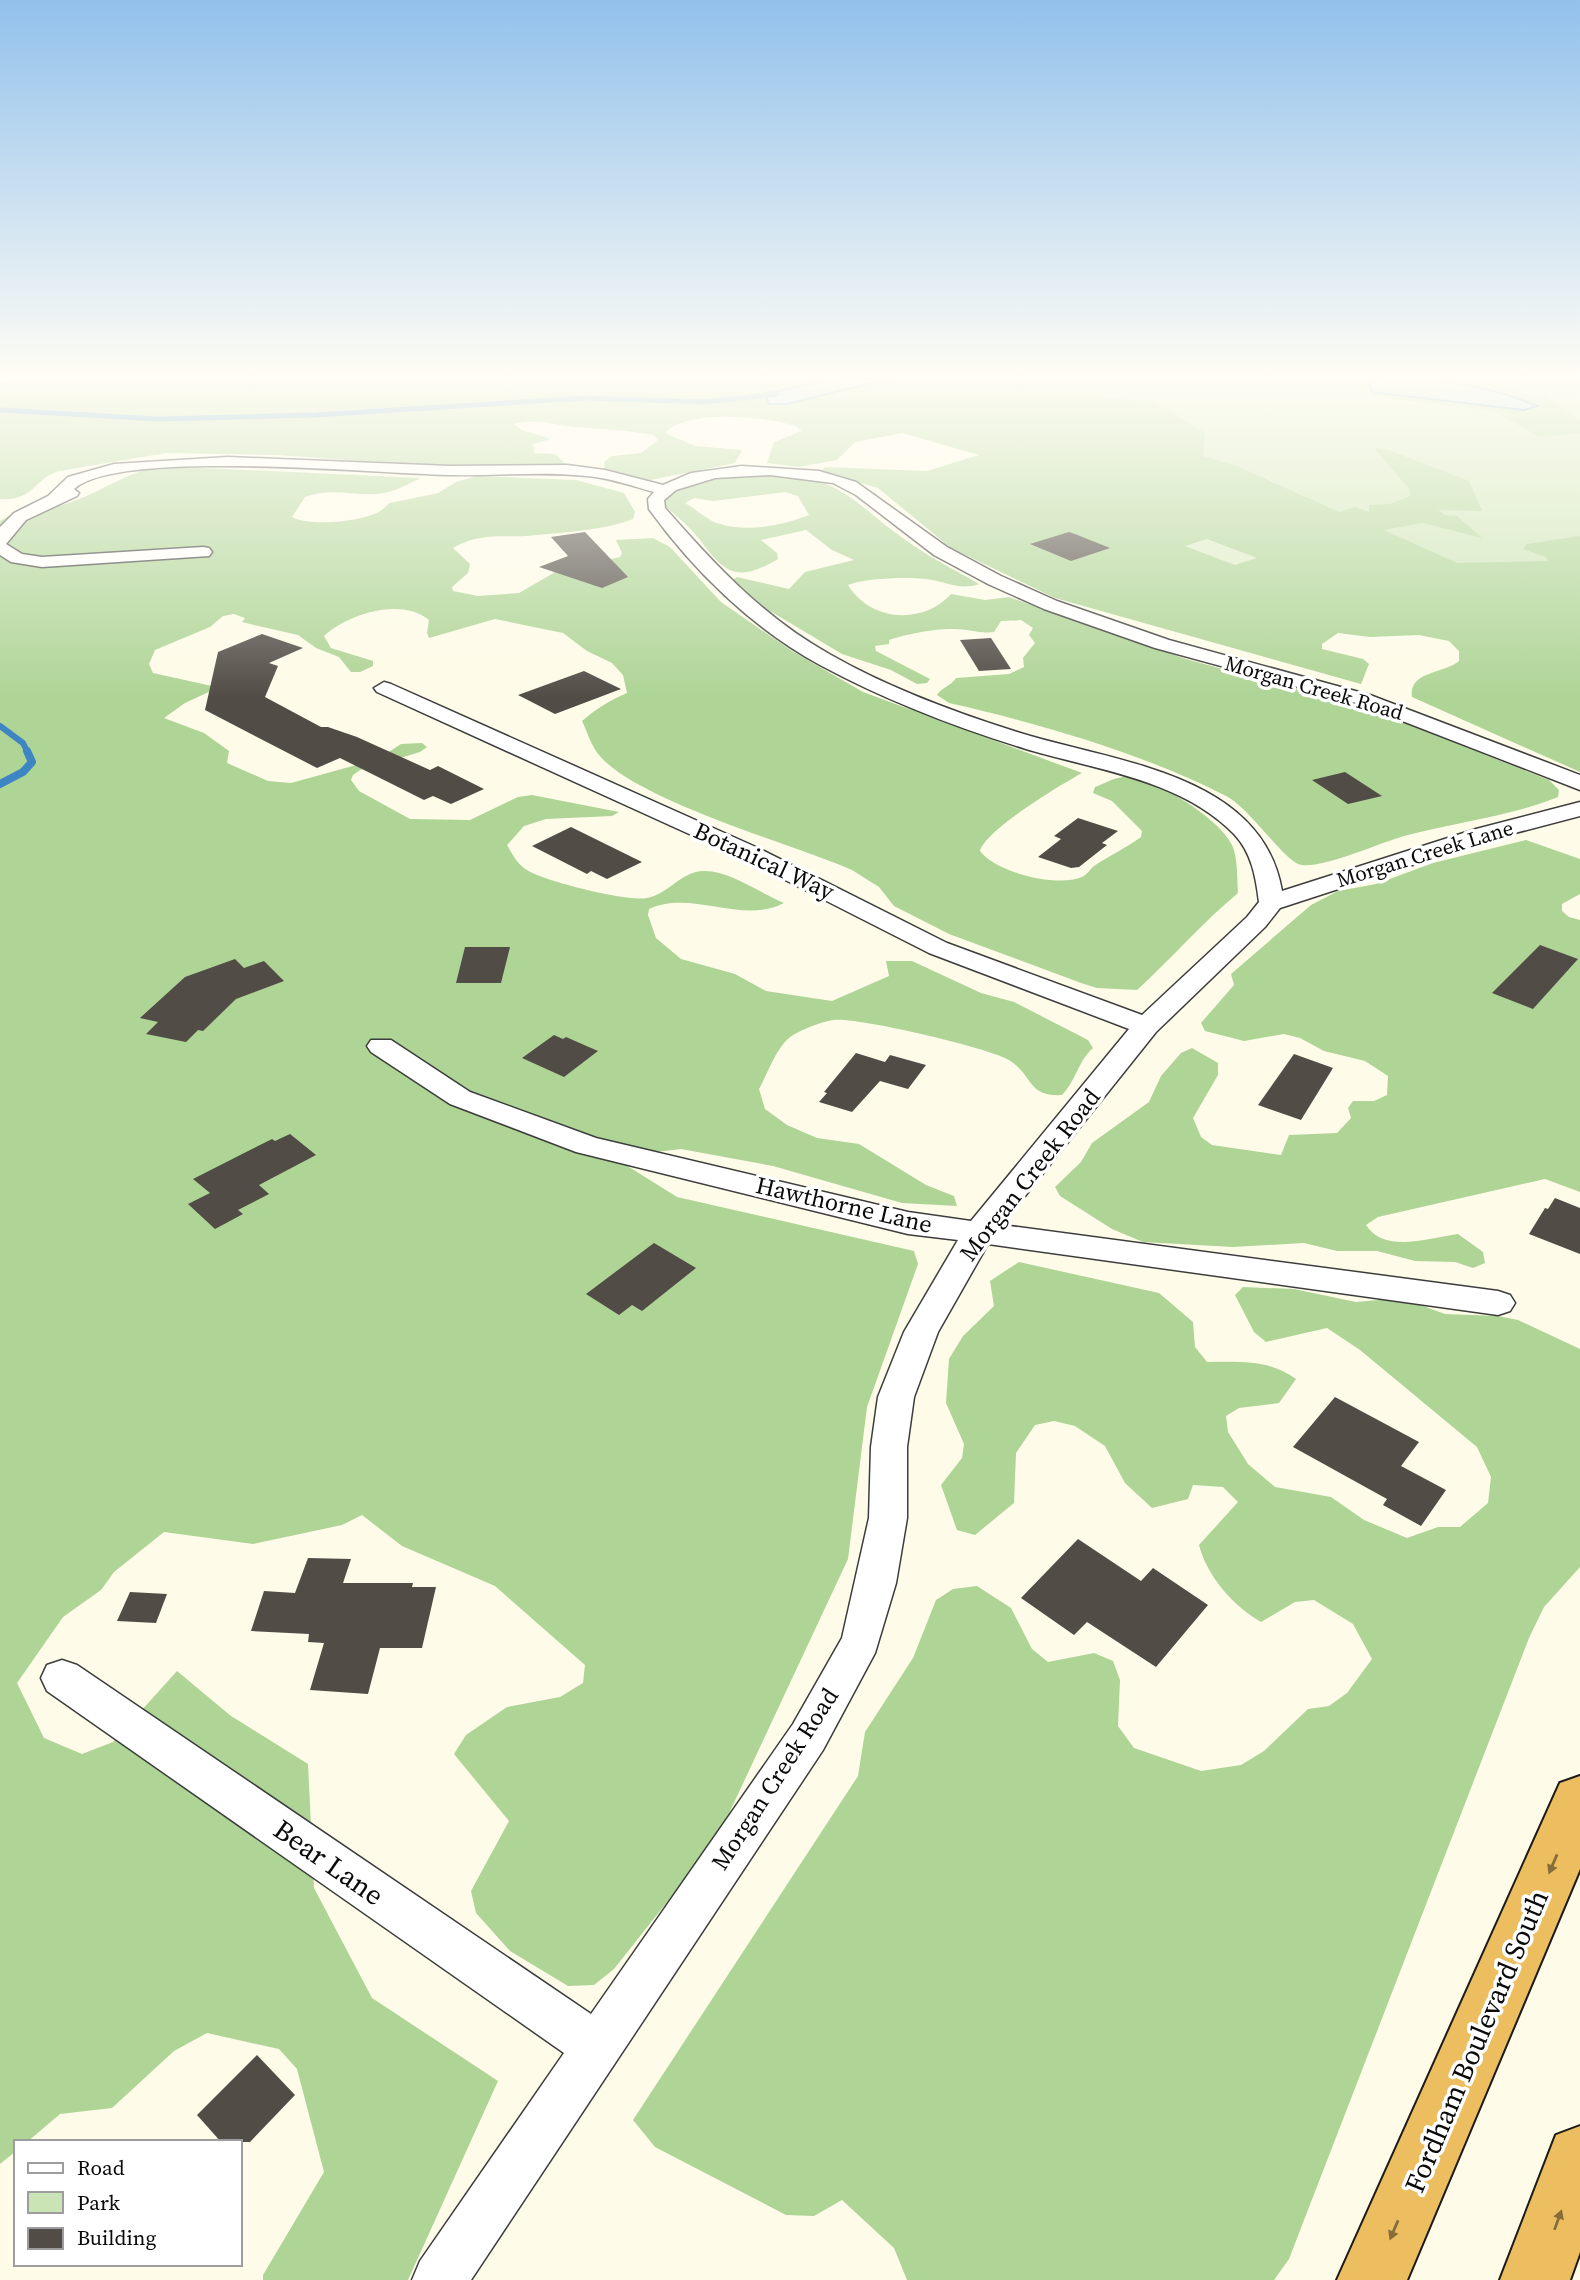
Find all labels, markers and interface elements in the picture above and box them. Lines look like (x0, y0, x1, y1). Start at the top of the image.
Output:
street label: Morgan Creek Road (1221, 648, 1407, 727)
street label: Morgan Creek Lane (1333, 813, 1517, 894)
street label: Botanical Way (689, 814, 840, 908)
street label: Morgan Creek Road (952, 1081, 1108, 1268)
street label: Hawthorne Lane (753, 1168, 935, 1241)
street label: Morgan Creek Road (703, 1681, 846, 1876)
street label: Bear Lane (266, 1810, 392, 1914)
one-way arrow (1547, 1854, 1558, 1875)
street label: Fordham Boulevard South (1395, 1884, 1557, 2198)
legend (14, 2140, 242, 2266)
text: Road (77, 2153, 125, 2182)
text: Park (77, 2188, 121, 2217)
one-way arrow (1552, 2209, 1563, 2230)
one-way arrow (1388, 2220, 1399, 2241)
text: Building (77, 2223, 156, 2252)

